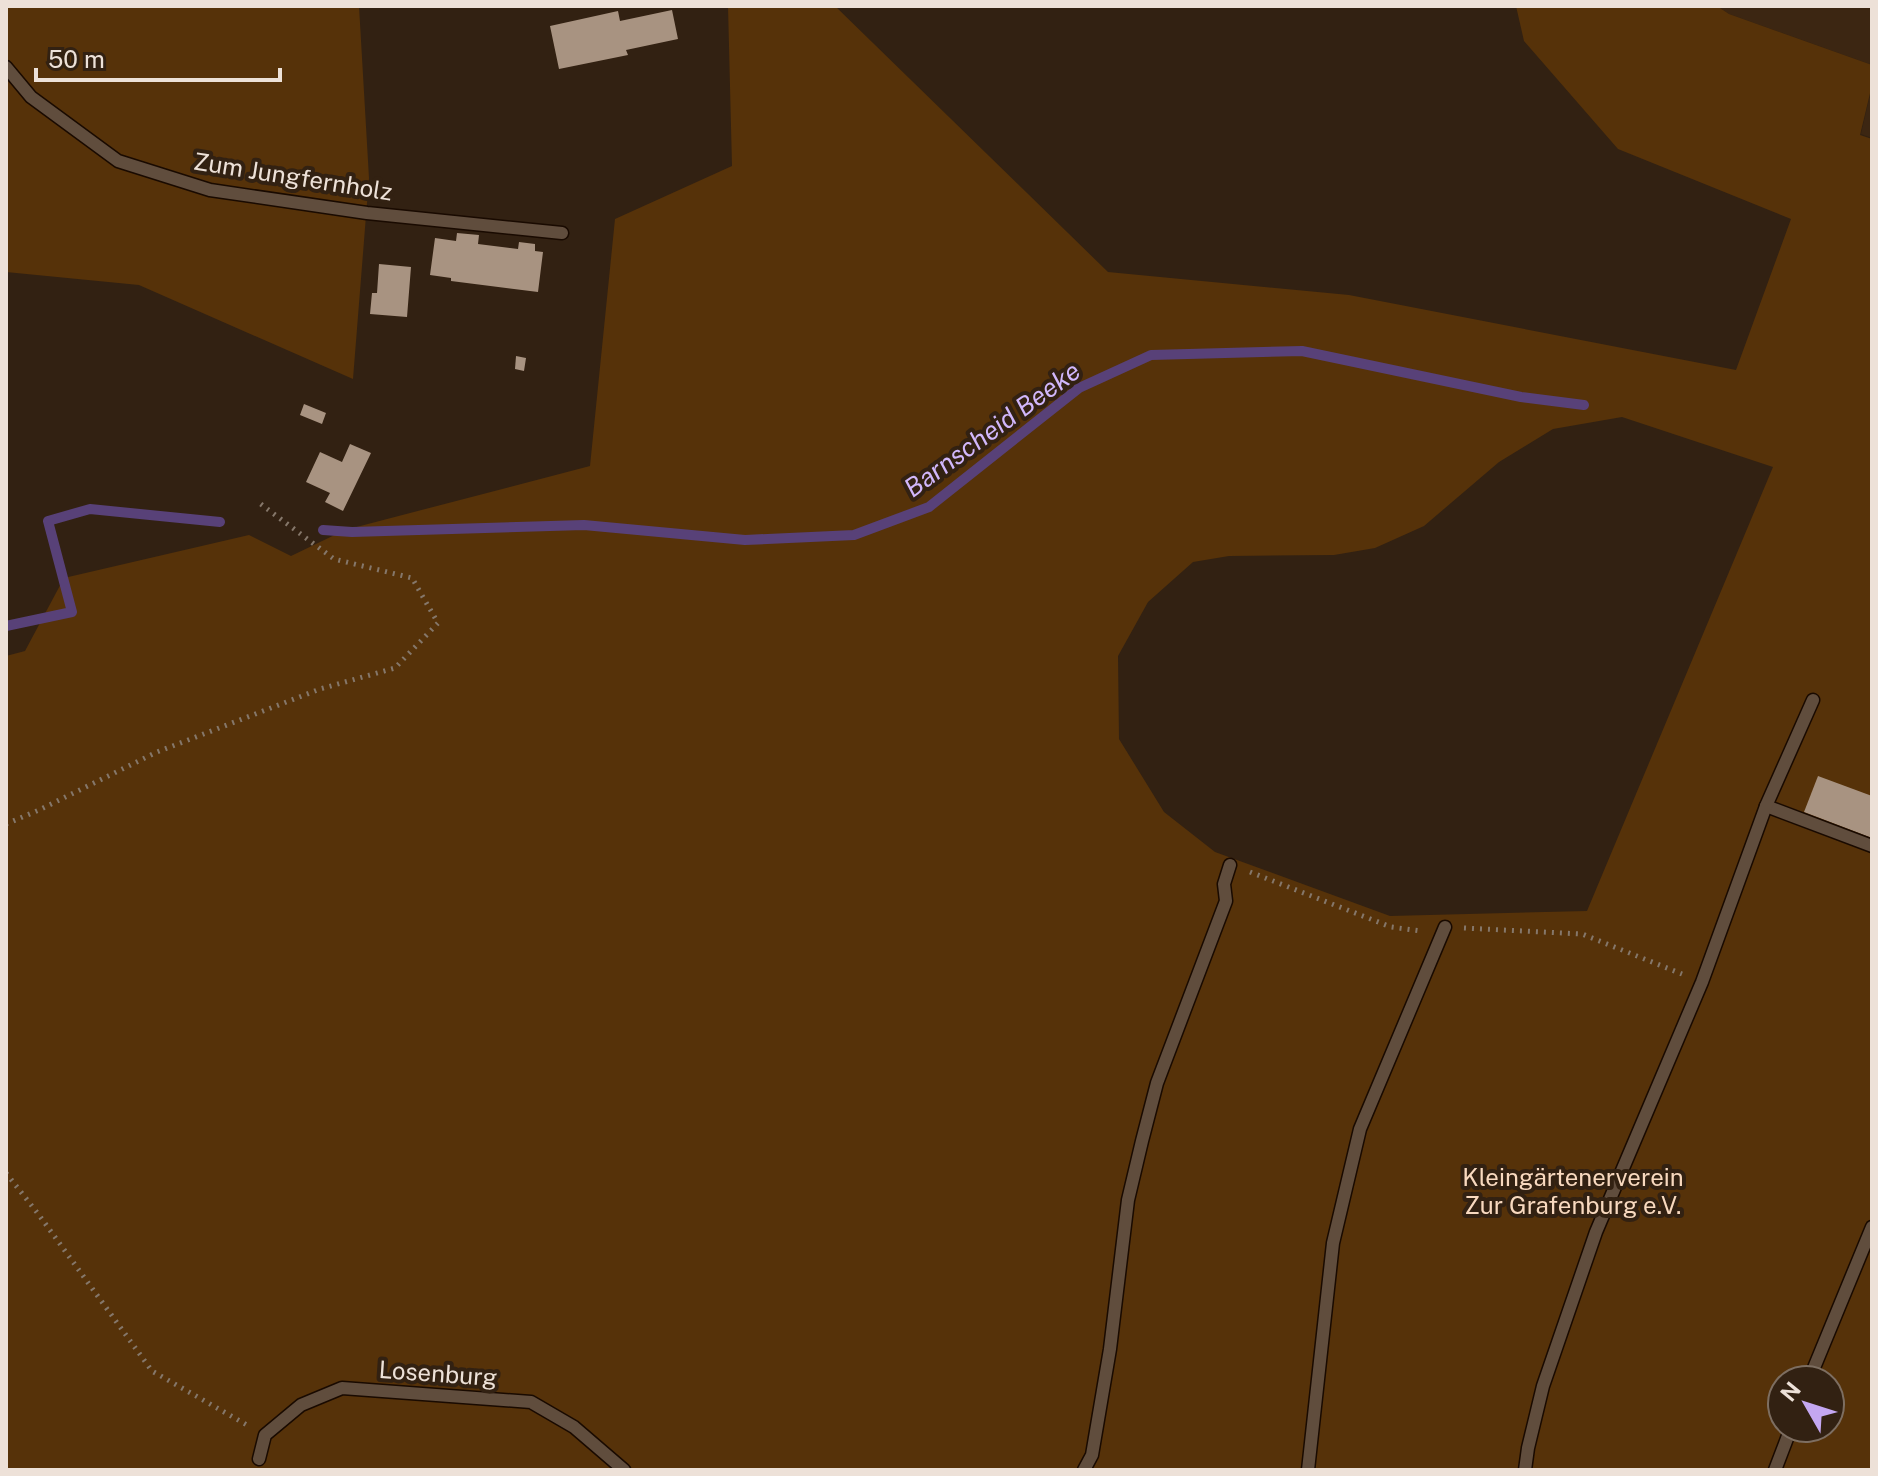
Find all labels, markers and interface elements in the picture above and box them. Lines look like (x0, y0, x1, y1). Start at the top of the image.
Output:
scale bar (36, 32, 280, 82)
text: 50 m (48, 45, 105, 73)
street label: Zum Jungfernholz (192, 146, 394, 206)
water label: Barnscheid Beeke (898, 355, 1086, 503)
park label: Kleingärtenerverein Zur Grafenburg e.V. (1462, 1163, 1684, 1219)
street label: Losenburg (378, 1355, 498, 1391)
north arrow (1766, 1364, 1846, 1444)
text: N (1775, 1377, 1806, 1406)

